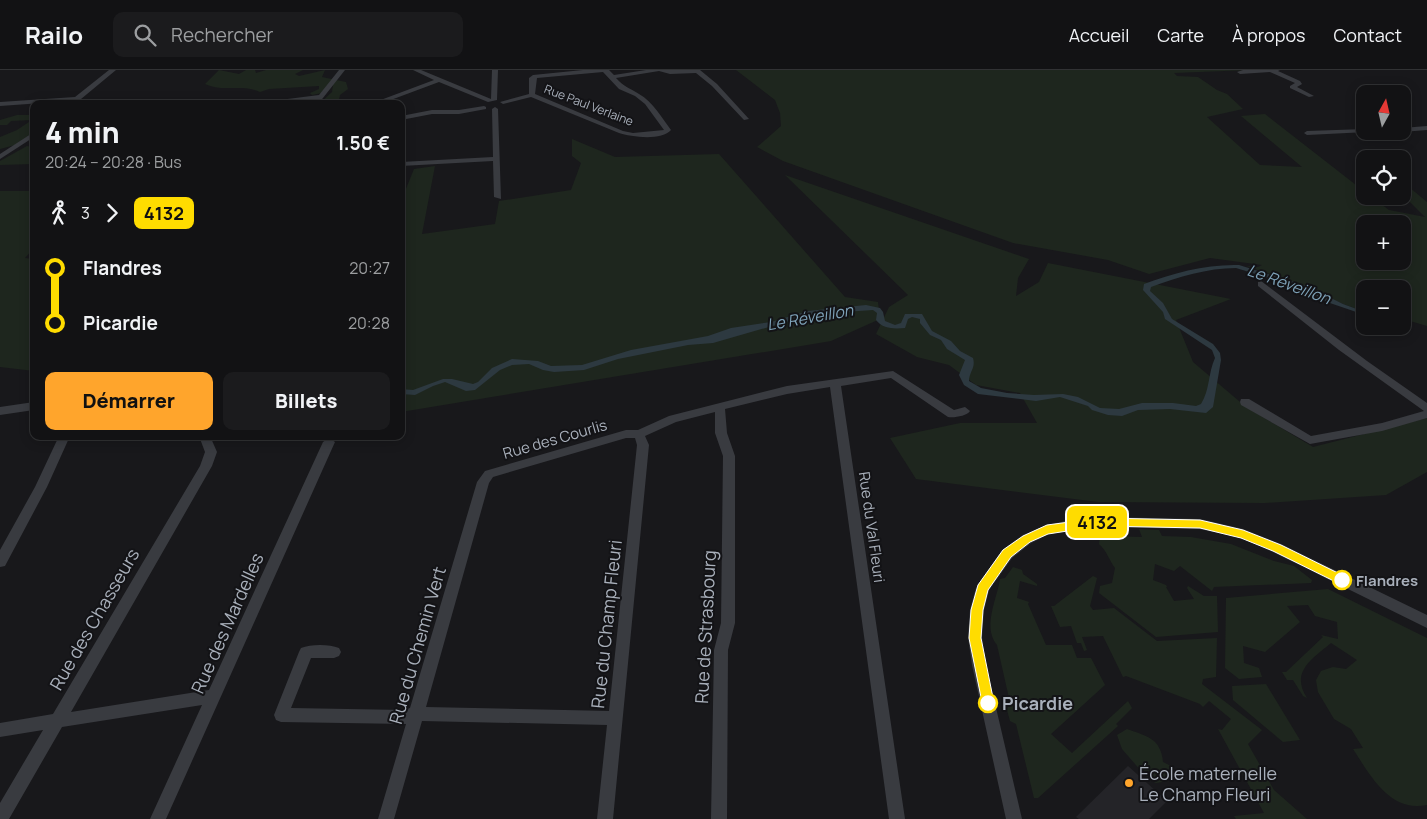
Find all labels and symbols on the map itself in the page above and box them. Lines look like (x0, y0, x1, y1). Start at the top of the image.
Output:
street label: Rue Paul Verlaine (542, 80, 636, 130)
north arrow (1356, 85, 1411, 140)
water label: Le Réveillon (1244, 259, 1334, 309)
water label: Le Réveillon (765, 299, 855, 335)
street label: Rue des Courlis (500, 414, 610, 464)
street label: Rue du Val Fleuri (854, 470, 890, 584)
line badge: 4132 (1062, 506, 1132, 538)
street label: Rue du Champ Fleuri (585, 539, 627, 709)
street label: Rue des Chasseurs (44, 544, 144, 694)
street label: Rue des Mardelles (185, 549, 269, 697)
street label: Rue de Strasbourg (689, 550, 721, 704)
street label: Rue du Chemin Vert (383, 563, 451, 727)
marker: Flandres (1332, 570, 1352, 590)
place label: Flandres (1356, 570, 1418, 591)
place label: Picardie (1002, 691, 1073, 715)
marker: Picardie (978, 693, 998, 713)
place label: École maternelle Le Champ Fleuri (1139, 761, 1277, 806)
marker: École maternelle Le Champ Fleuri (1123, 777, 1135, 789)

